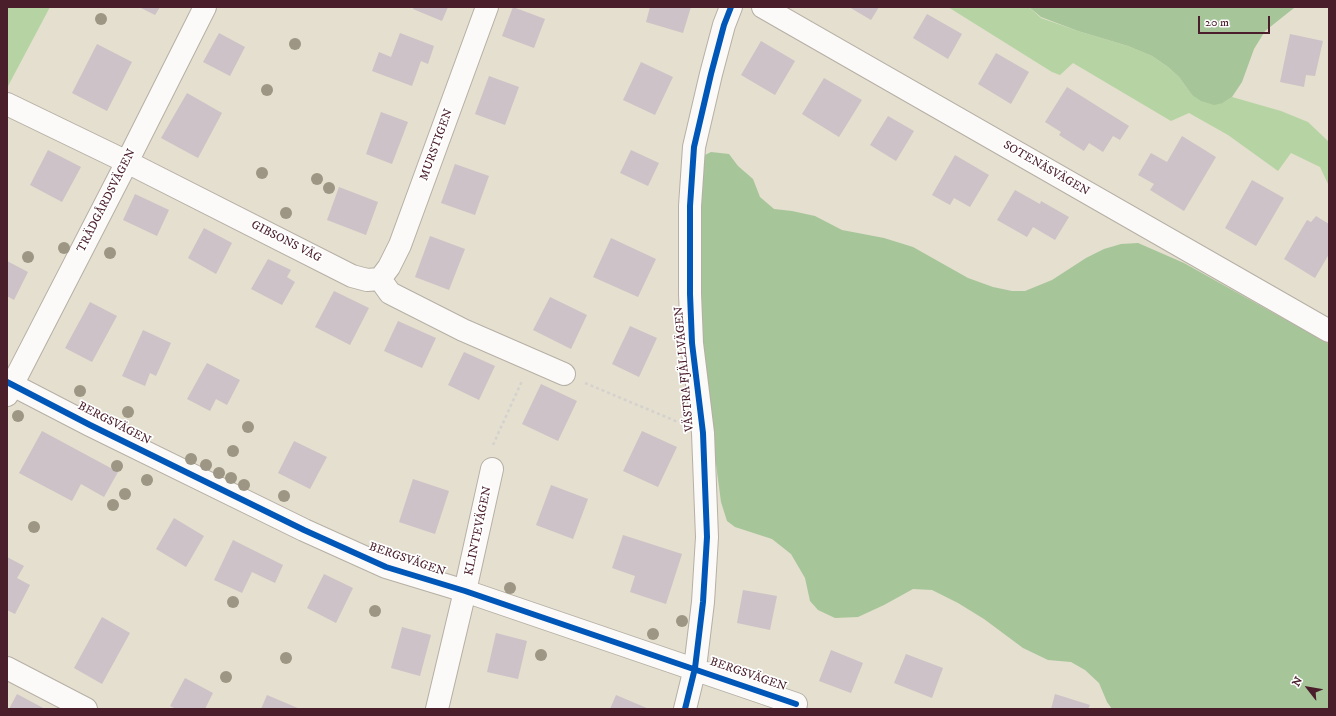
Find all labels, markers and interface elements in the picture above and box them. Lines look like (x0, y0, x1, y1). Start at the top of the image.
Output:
scale bar (1200, 8, 1272, 34)
text: 20 m (1205, 15, 1229, 30)
street label: MURSTIGEN (417, 107, 457, 183)
street label: SOTENÄSVÄGEN (1000, 138, 1092, 200)
street label: TRÄDGÅRDSVÄGEN (75, 147, 139, 255)
street label: GIBSONS VÄG (248, 218, 324, 266)
street label: VÄSTRA FJÄLLVÄGEN (672, 306, 698, 432)
street label: BERGSVÄGEN (75, 399, 153, 449)
street label: KLINTEVÄGEN (463, 485, 495, 577)
street label: BERGSVÄGEN (367, 540, 447, 580)
street label: BERGSVÄGEN (708, 655, 788, 695)
north arrow (1288, 668, 1328, 708)
text: N (1289, 674, 1306, 689)

